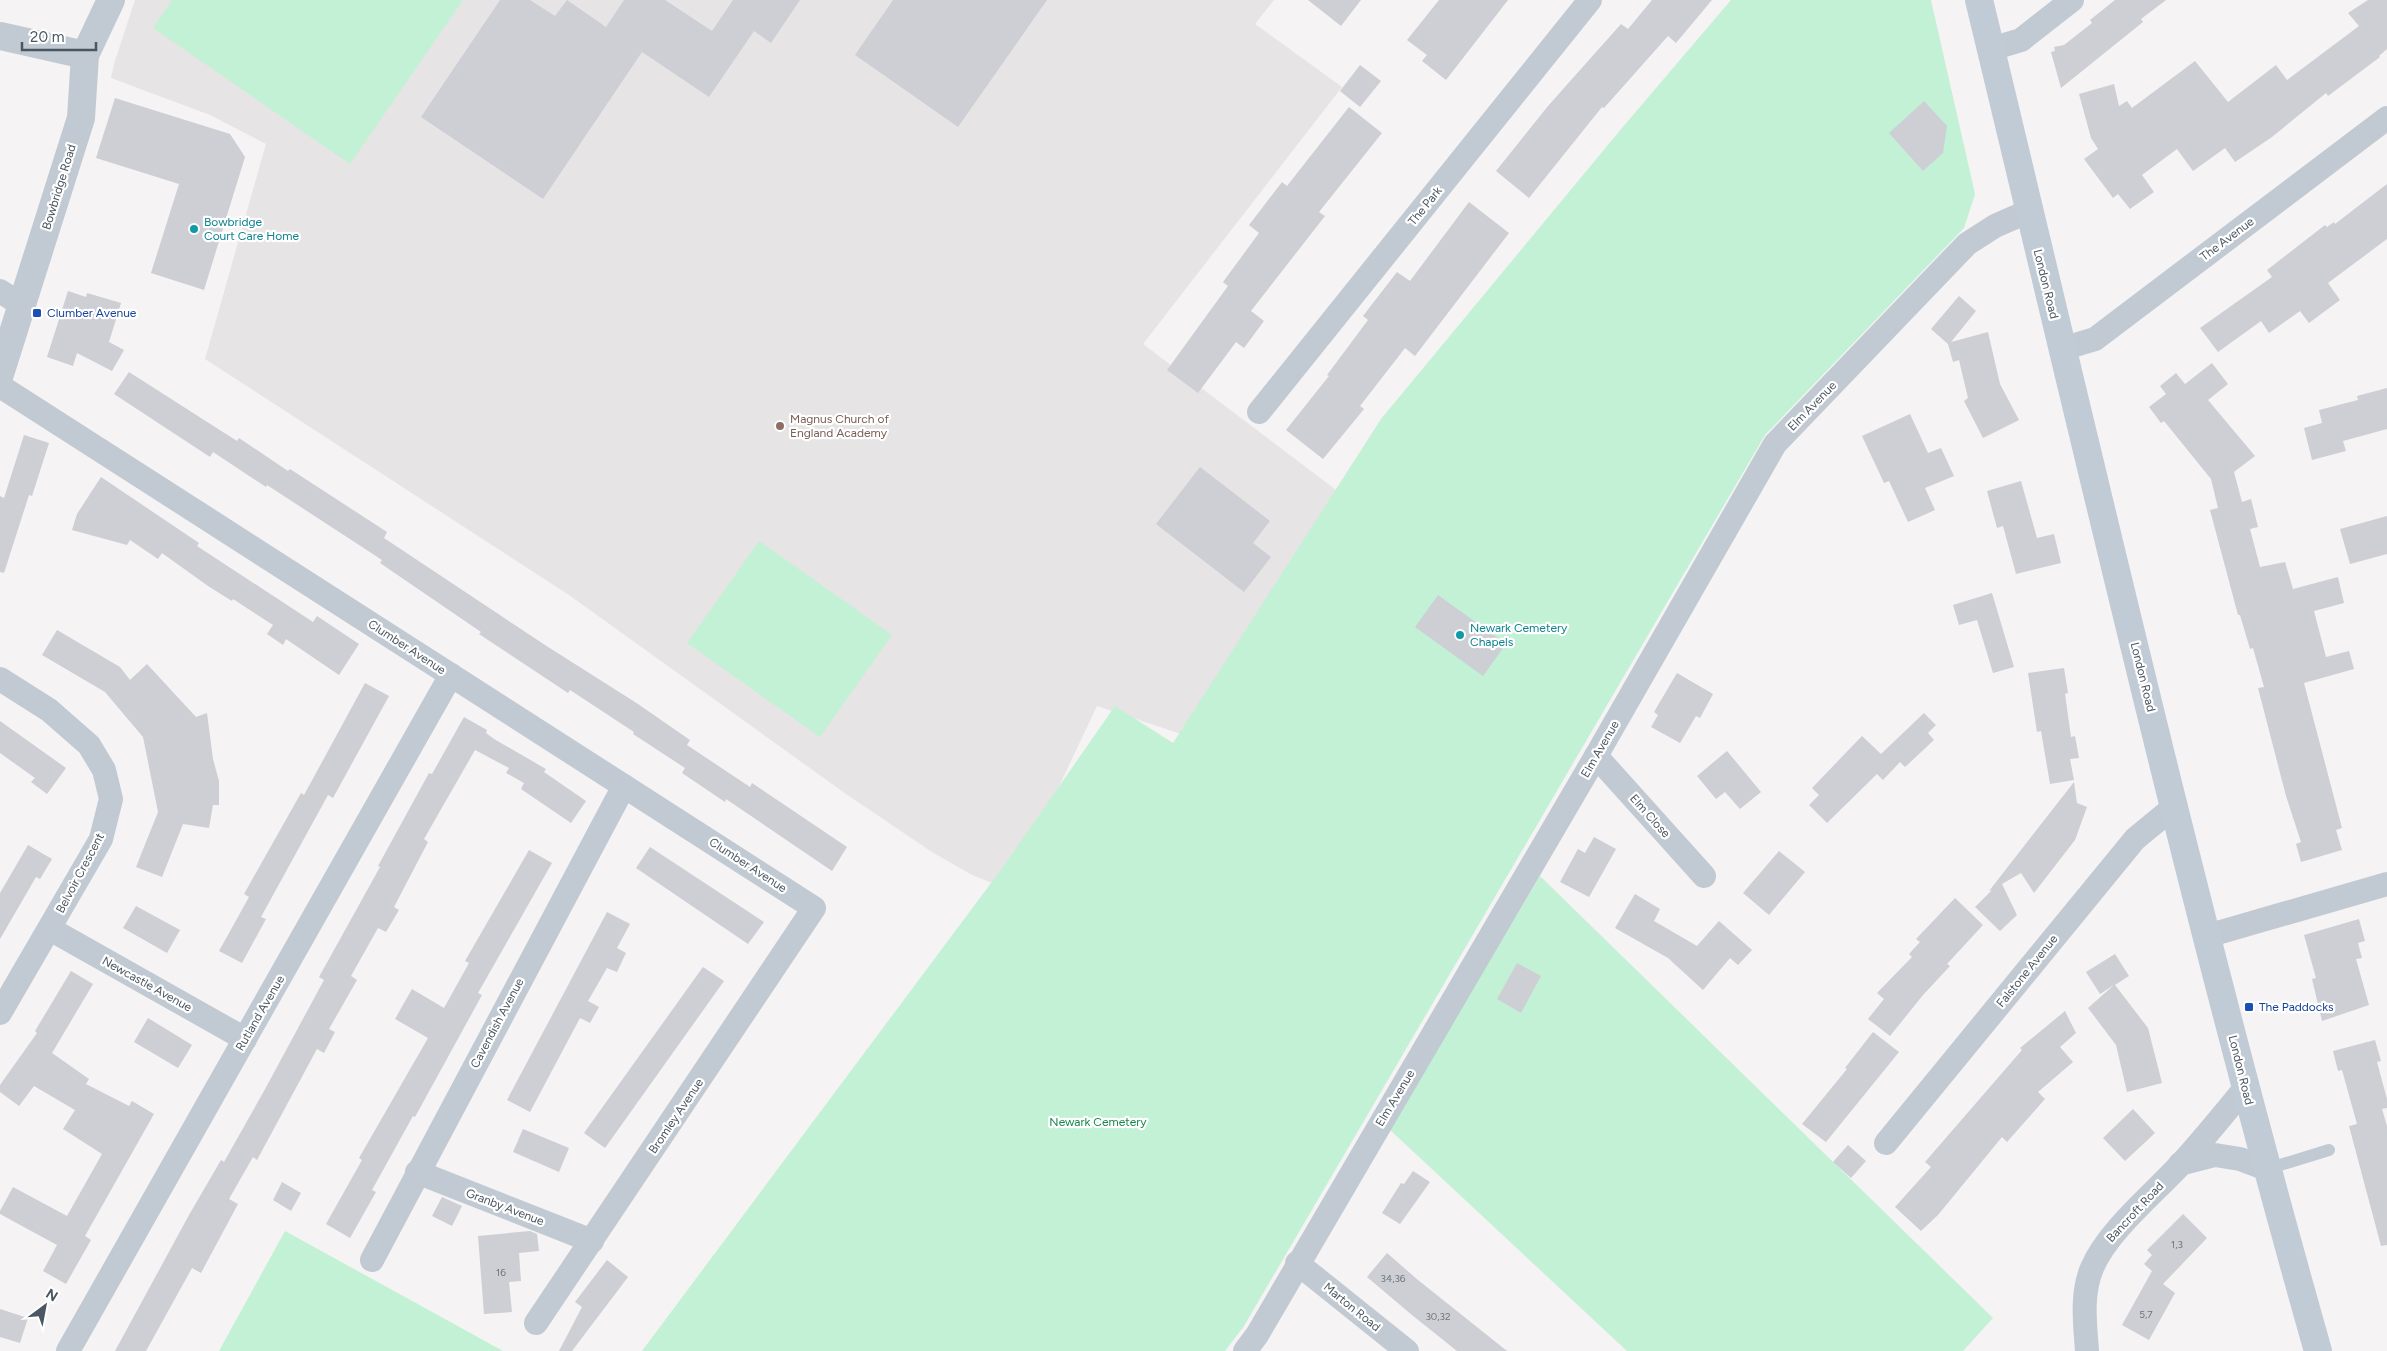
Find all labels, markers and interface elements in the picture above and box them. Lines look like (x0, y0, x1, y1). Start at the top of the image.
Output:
scale bar (22, 20, 96, 52)
text: 20 m (30, 28, 64, 46)
street label: Bowbridge Road (39, 143, 79, 231)
street label: The Park (1405, 184, 1445, 228)
street label: The Avenue (2197, 214, 2257, 264)
place label: Bowbridge Court Care Home (204, 215, 299, 243)
marker: Bowbridge Court Care Home (188, 223, 200, 235)
street label: London Road (2031, 248, 2061, 320)
place label: Clumber Avenue (47, 306, 137, 320)
marker: Clumber Avenue (31, 307, 43, 319)
street label: Elm Avenue (1785, 378, 1839, 434)
place label: Magnus Church of England Academy (790, 412, 889, 440)
marker: Magnus Church of England Academy (774, 420, 786, 432)
street label: Clumber Avenue (366, 617, 449, 677)
place label: Newark Cemetery Chapels (1470, 621, 1568, 649)
marker: Newark Cemetery Chapels (1454, 629, 1466, 641)
street label: London Road (2128, 641, 2158, 713)
street label: Elm Avenue (1578, 718, 1622, 780)
street label: Elm Close (1627, 792, 1673, 841)
street label: Belvoir Crescent (53, 830, 107, 915)
street label: Clumber Avenue (707, 835, 790, 895)
street label: Falstone Avenue (1994, 932, 2061, 1010)
street label: Newcastle Avenue (100, 954, 195, 1015)
street label: Rutland Avenue (233, 972, 287, 1053)
street label: Cavendish Avenue (467, 975, 527, 1070)
place label: The Paddocks (2259, 1000, 2334, 1014)
marker: The Paddocks (2243, 1001, 2255, 1013)
street label: London Road (2226, 1034, 2256, 1106)
street label: Elm Avenue (1373, 1067, 1418, 1129)
street label: Bromley Avenue (646, 1075, 707, 1156)
park label: Newark Cemetery (1049, 1115, 1147, 1129)
street label: Bancroft Road (2104, 1179, 2166, 1245)
street label: Granby Avenue (464, 1186, 547, 1229)
house number: 1,3 (2171, 1238, 2183, 1251)
house number: 16 (496, 1266, 506, 1279)
house number: 34,36 (1380, 1272, 1406, 1285)
street label: Marton Road (1321, 1280, 1383, 1334)
north arrow (20, 1281, 70, 1331)
text: N (43, 1285, 61, 1305)
house number: 5,7 (2139, 1308, 2153, 1321)
house number: 30,32 (1425, 1310, 1451, 1323)

